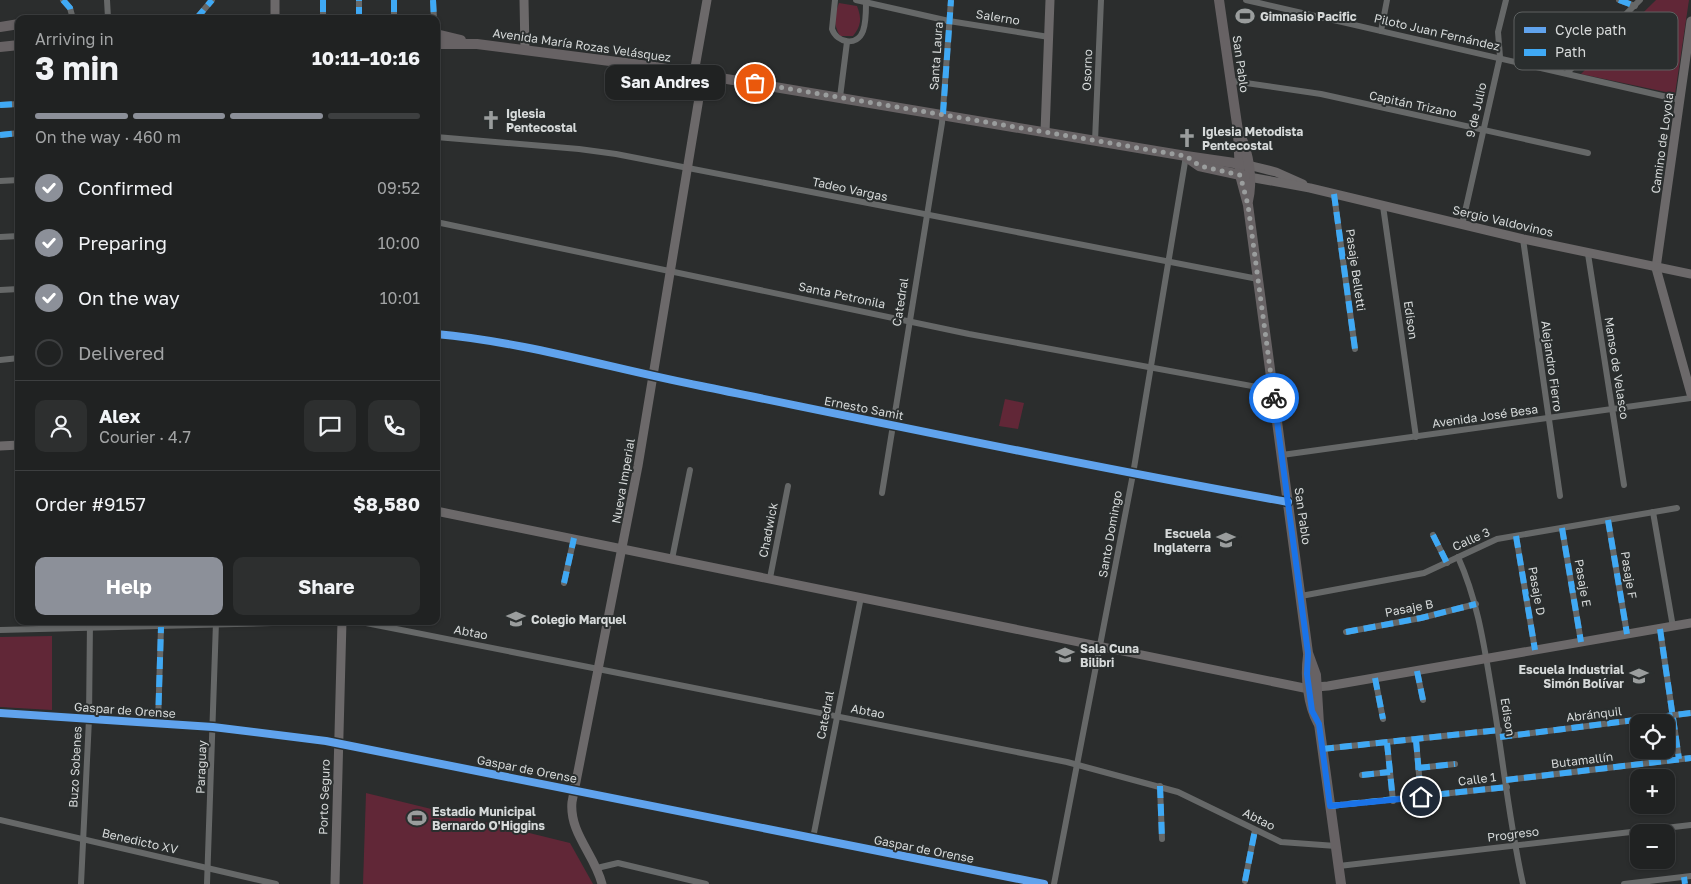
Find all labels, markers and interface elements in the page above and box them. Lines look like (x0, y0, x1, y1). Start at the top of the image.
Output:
sports icon: Gimnasio Pacific (1234, 5, 1256, 27)
street label: Salerno (975, 6, 1021, 28)
place label: Gimnasio Pacific (1260, 9, 1357, 24)
street label: Piloto Juan Fernández (1373, 10, 1501, 54)
legend (1514, 12, 1678, 70)
street label: Santa Laura (926, 21, 946, 91)
text: Cycle path (1555, 21, 1626, 38)
street label: Avenida María Rozas Velásquez (492, 25, 672, 65)
text: Arriving in (35, 29, 114, 49)
street label: San Pablo (1230, 34, 1252, 94)
text: Path (1555, 43, 1586, 60)
text: 10:11–10:16 (312, 46, 420, 69)
text: 3 min (35, 49, 119, 87)
street label: Osorno (1079, 49, 1095, 91)
pin (734, 62, 776, 104)
callout: San Andres (605, 66, 725, 100)
icon: bag (741, 69, 769, 97)
text: San Andres (621, 72, 709, 92)
street label: 9 de Julio (1462, 81, 1490, 139)
street label: Capitán Trizano (1368, 87, 1458, 121)
street label: Camino de Loyola (1647, 92, 1677, 194)
place label: Iglesia Pentecostal (506, 106, 577, 135)
church icon: Iglesia Pentecostal (480, 109, 502, 131)
place label: Iglesia Metodista Pentecostal (1202, 124, 1303, 153)
text: On the way · 460 m (35, 127, 181, 147)
church icon: Iglesia Metodista Pentecostal (1176, 127, 1198, 149)
icon: check (35, 174, 63, 202)
street label: Tadeo Vargas (811, 174, 889, 204)
text: Confirmed (78, 176, 173, 199)
text: 09:52 (377, 178, 420, 198)
street label: Sergio Valdovinos (1451, 202, 1555, 240)
street label: Pasaje Belletti (1343, 228, 1369, 312)
icon: check (35, 229, 63, 257)
text: Preparing (78, 231, 167, 254)
text: 10:00 (378, 233, 420, 253)
street label: Catedral (889, 276, 911, 327)
street label: Santa Petronila (797, 278, 887, 312)
icon: check (35, 284, 63, 312)
text: On the way (78, 286, 180, 309)
text: 10:01 (380, 288, 420, 308)
street label: Edison (1401, 300, 1421, 340)
street label: Manso de Velasco (1602, 316, 1632, 420)
street label: Alejandro Fierro (1538, 320, 1566, 412)
text: Delivered (78, 341, 165, 364)
courier (1249, 373, 1299, 423)
icon: bike (1260, 384, 1288, 412)
street label: Ernesto Samit (823, 393, 905, 423)
button: person (35, 400, 87, 452)
button: chat (304, 400, 356, 452)
button: phone (368, 400, 420, 452)
street label: Avenida José Besa (1431, 401, 1539, 431)
text: Alex (99, 404, 140, 427)
text: Courier · 4.7 (99, 427, 191, 447)
street label: Nueva Imperial (608, 437, 638, 525)
street label: San Pablo (1292, 486, 1314, 546)
street label: Santo Domingo (1095, 489, 1125, 579)
text: Order #9157 (35, 492, 146, 515)
text: $8,580 (353, 492, 420, 515)
street label: Chadwick (755, 501, 781, 559)
street label: Calle 3 (1450, 524, 1492, 554)
place label: Escuela Inglaterra (1153, 526, 1211, 555)
school or university icon: Escuela Inglaterra (1215, 529, 1237, 551)
street label: Pasaje F (1618, 550, 1640, 600)
button: Help (35, 557, 223, 615)
button: Share (233, 557, 420, 615)
street label: Pasaje E (1571, 558, 1595, 608)
street label: Pasaje D (1525, 565, 1549, 617)
street label: Pasaje B (1384, 596, 1434, 620)
school or university icon: Colegio Marquel (505, 608, 527, 630)
place label: Colegio Marquel (531, 612, 626, 627)
street label: Abtao (453, 621, 489, 643)
place label: Sala Cuna Bilibri (1080, 641, 1139, 670)
school or university icon: Sala Cuna Bilibri (1054, 644, 1076, 666)
place label: Escuela Industrial Simón Bolívar (1518, 662, 1624, 691)
school or university icon: Escuela Industrial Simón Bolívar (1628, 665, 1650, 687)
street label: Catedral (813, 689, 837, 741)
street label: Edison (1498, 697, 1518, 737)
street label: Gaspar de Orense (74, 699, 176, 721)
street label: Abtao (850, 700, 886, 722)
street label: Abránquil (1565, 703, 1623, 725)
map controls (1630, 714, 1675, 869)
button: locate (1630, 714, 1675, 759)
street label: Buzo Sobenes (65, 726, 85, 808)
street label: Paraguay (193, 740, 209, 794)
street label: Butamallín (1550, 749, 1614, 771)
street label: Gaspar de Orense (476, 752, 578, 786)
street label: Porto Seguro (315, 759, 333, 835)
street label: Calle 1 (1457, 769, 1497, 789)
button: + (1630, 769, 1675, 814)
pin (1400, 776, 1442, 818)
icon: home (1407, 783, 1435, 811)
place label: Estadio Municipal Bernardo O'Higgins (432, 804, 545, 833)
street label: Abtao (1240, 805, 1278, 833)
sports icon: Estadio Municipal Bernardo O'Higgins (406, 807, 428, 829)
street label: Progreso (1486, 823, 1540, 845)
button: − (1630, 824, 1675, 869)
street label: Benedicto XV (101, 825, 179, 857)
street label: Gaspar de Orense (873, 832, 975, 866)

